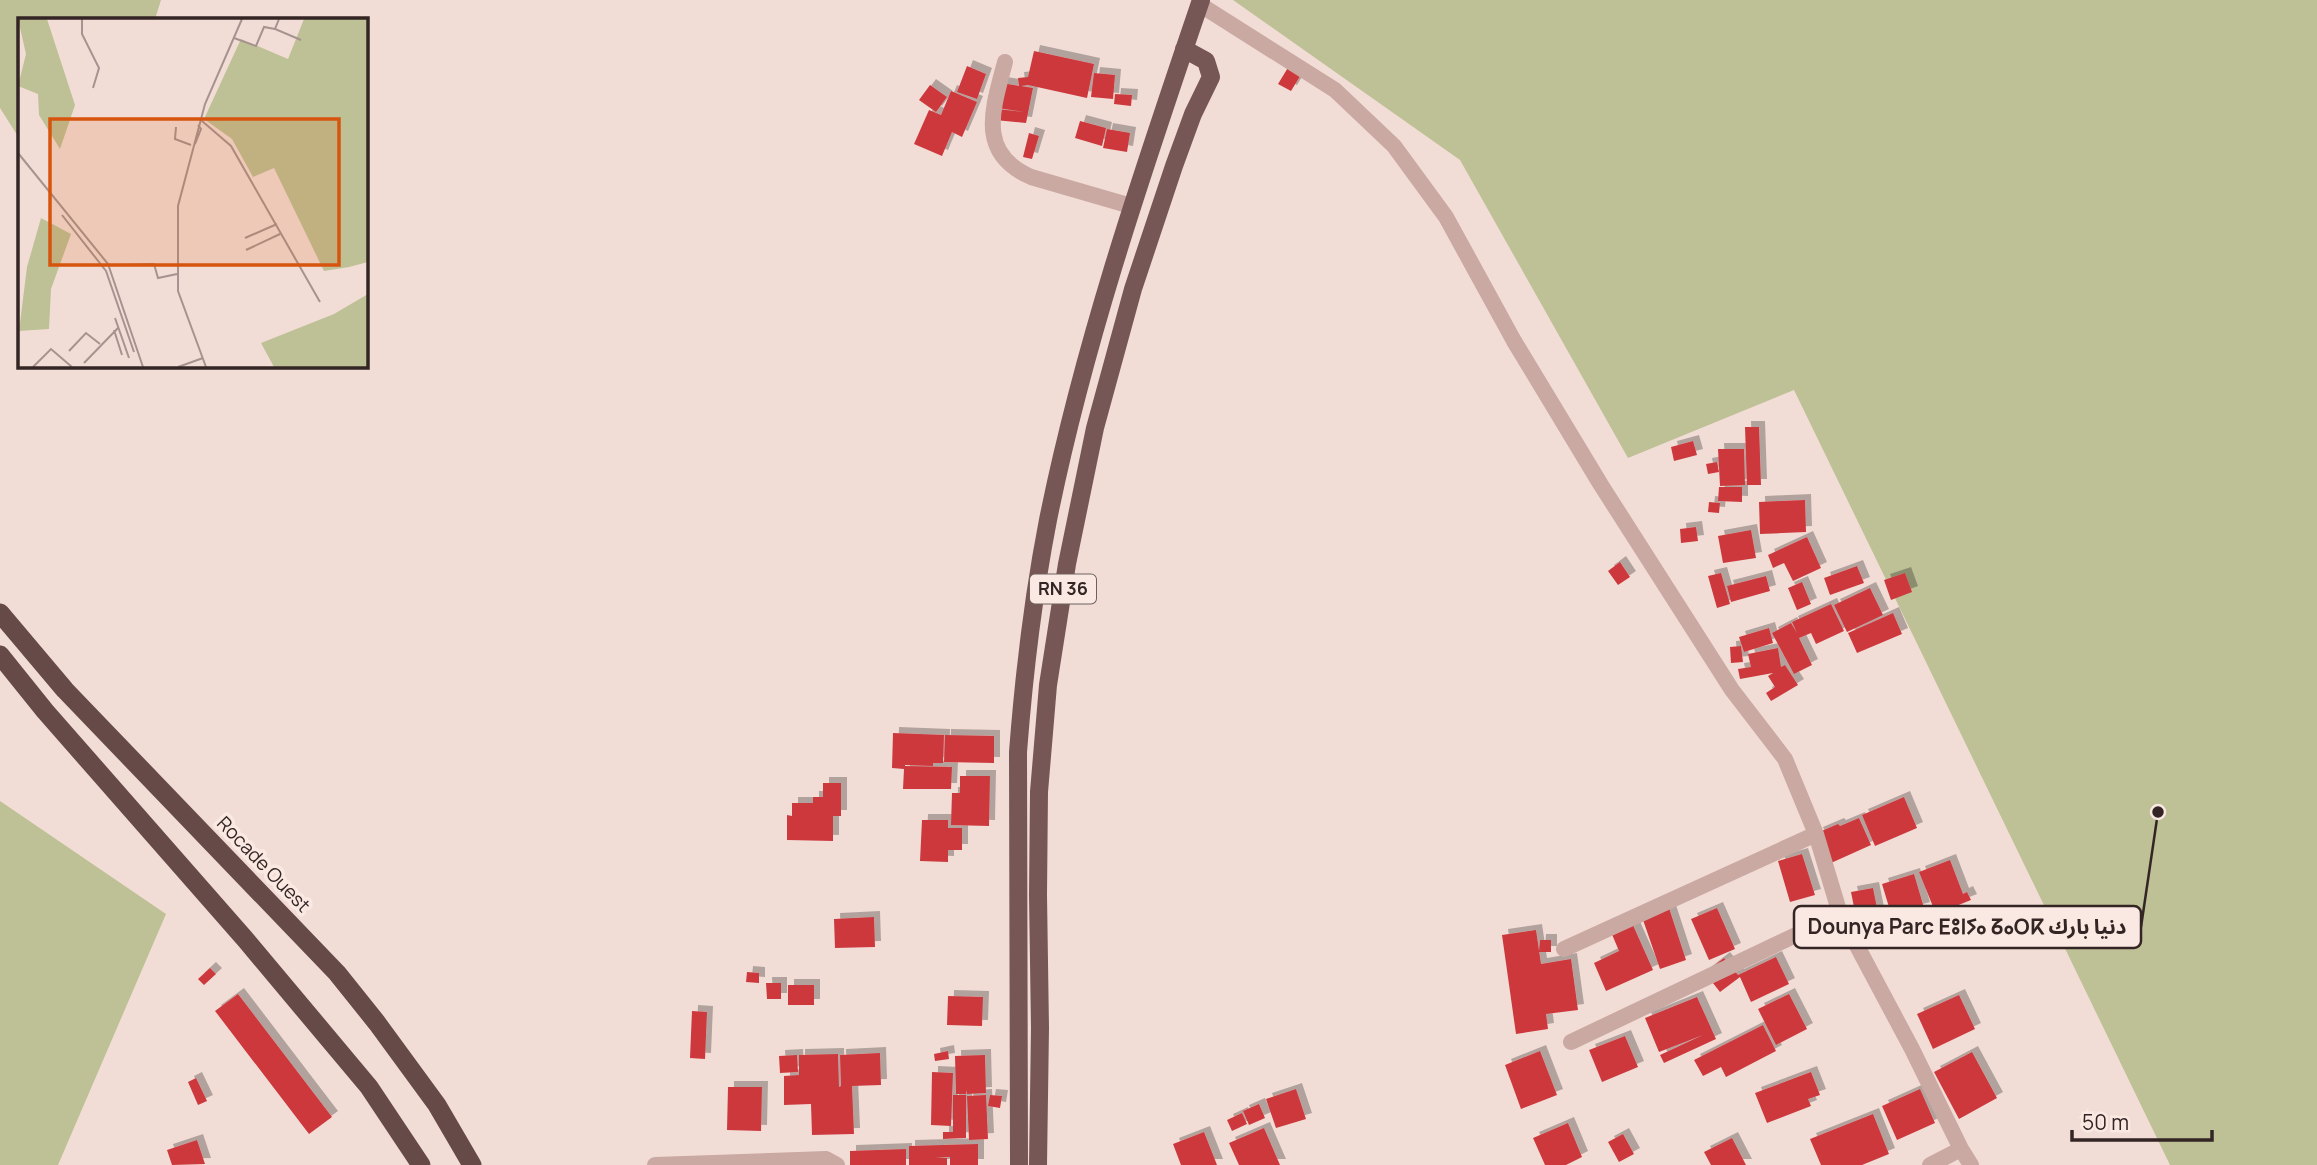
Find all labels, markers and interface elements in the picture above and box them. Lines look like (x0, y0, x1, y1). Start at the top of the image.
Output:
inset map (18, 18, 368, 368)
road number: RN 36 (1030, 574, 1096, 604)
street label: Rocade Ouest (212, 810, 316, 918)
callout: Dounya Parc ⴹⵓⵏⵢⴰ ⵒⴰⵔⴽ دنيا بارك (1794, 906, 2141, 948)
text: Dounya Parc ⴹⵓⵏⵢⴰ ⵒⴰⵔⴽ دنيا بارك (1808, 912, 2127, 940)
scale bar (2072, 1098, 2212, 1142)
text: 50 m (2082, 1108, 2129, 1136)

